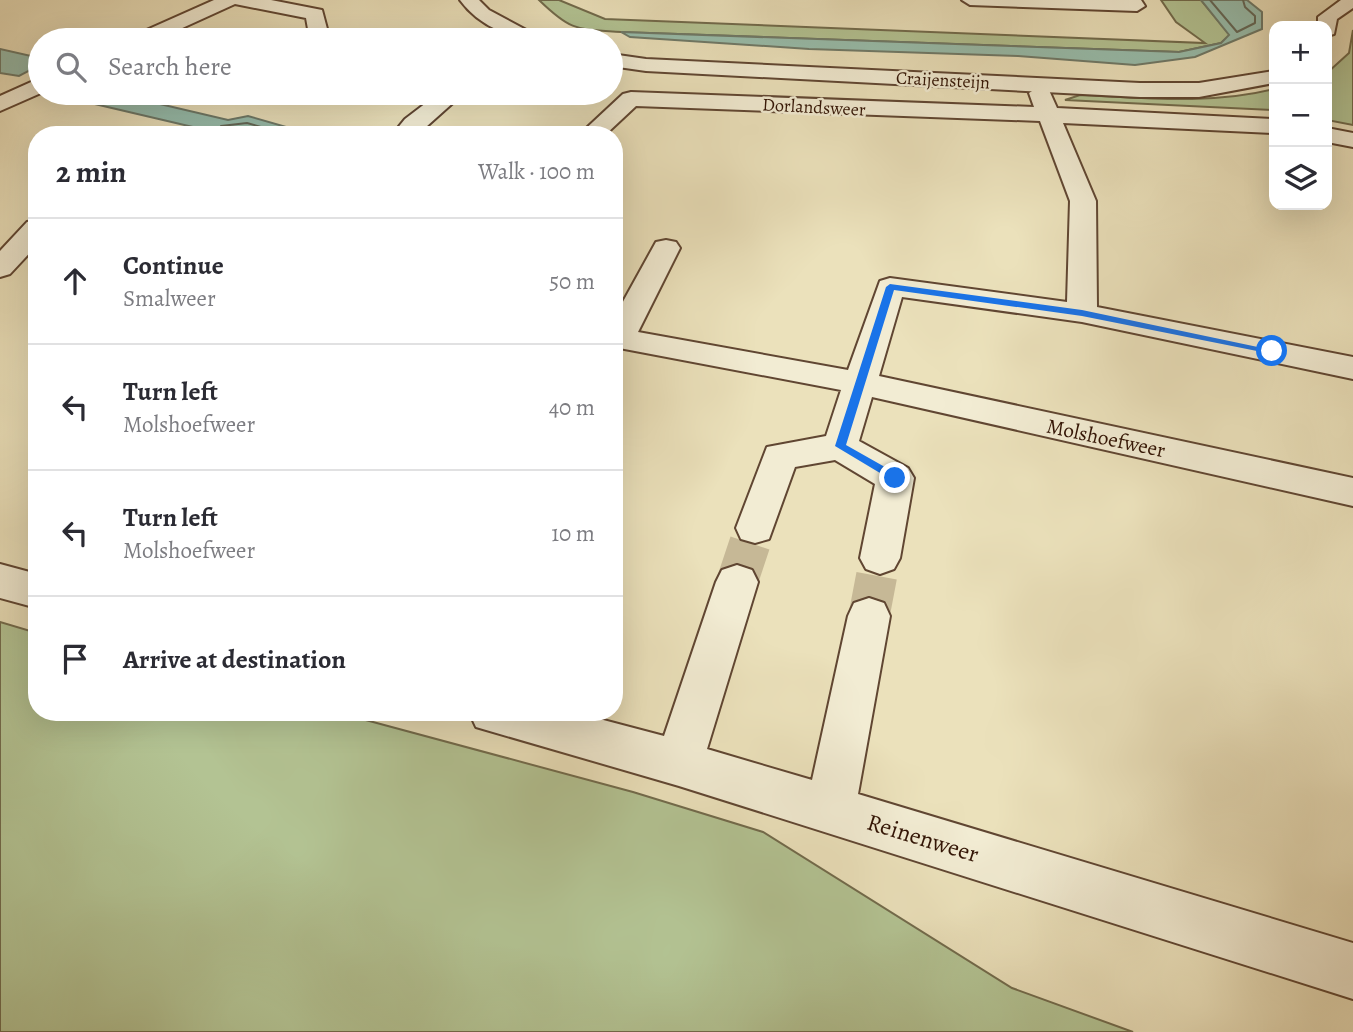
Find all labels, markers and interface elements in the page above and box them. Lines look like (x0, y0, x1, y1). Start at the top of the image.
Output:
map controls (1269, 21, 1332, 210)
button: + (1269, 21, 1332, 84)
search box (28, 28, 623, 105)
icon: search (52, 48, 90, 86)
text: Search here (108, 49, 232, 84)
street label: Craijensteijn (895, 66, 991, 94)
button: − (1269, 84, 1332, 147)
street label: Dorlandsweer (762, 92, 866, 122)
button: layers (1269, 147, 1332, 210)
text: 2 min (56, 152, 126, 192)
text: Walk · 100 m (478, 156, 595, 187)
text: Continue (123, 248, 224, 283)
icon: ahead (56, 262, 94, 300)
text: 50 m (549, 266, 595, 297)
text: Smalweer (123, 283, 216, 314)
route start (1256, 335, 1287, 366)
text: Turn left (123, 374, 218, 409)
icon: left (56, 388, 94, 426)
text: 40 m (549, 392, 595, 423)
text: Molshoefweer (123, 409, 255, 440)
street label: Molshoefweer (1044, 412, 1168, 464)
route end (879, 462, 910, 493)
text: Turn left (123, 500, 218, 535)
icon: left (56, 514, 94, 552)
text: 10 m (551, 518, 595, 549)
text: Molshoefweer (123, 535, 255, 566)
icon: arrive (56, 640, 94, 678)
text: Arrive at destination (123, 642, 346, 677)
street label: Reinenweer (863, 806, 983, 870)

